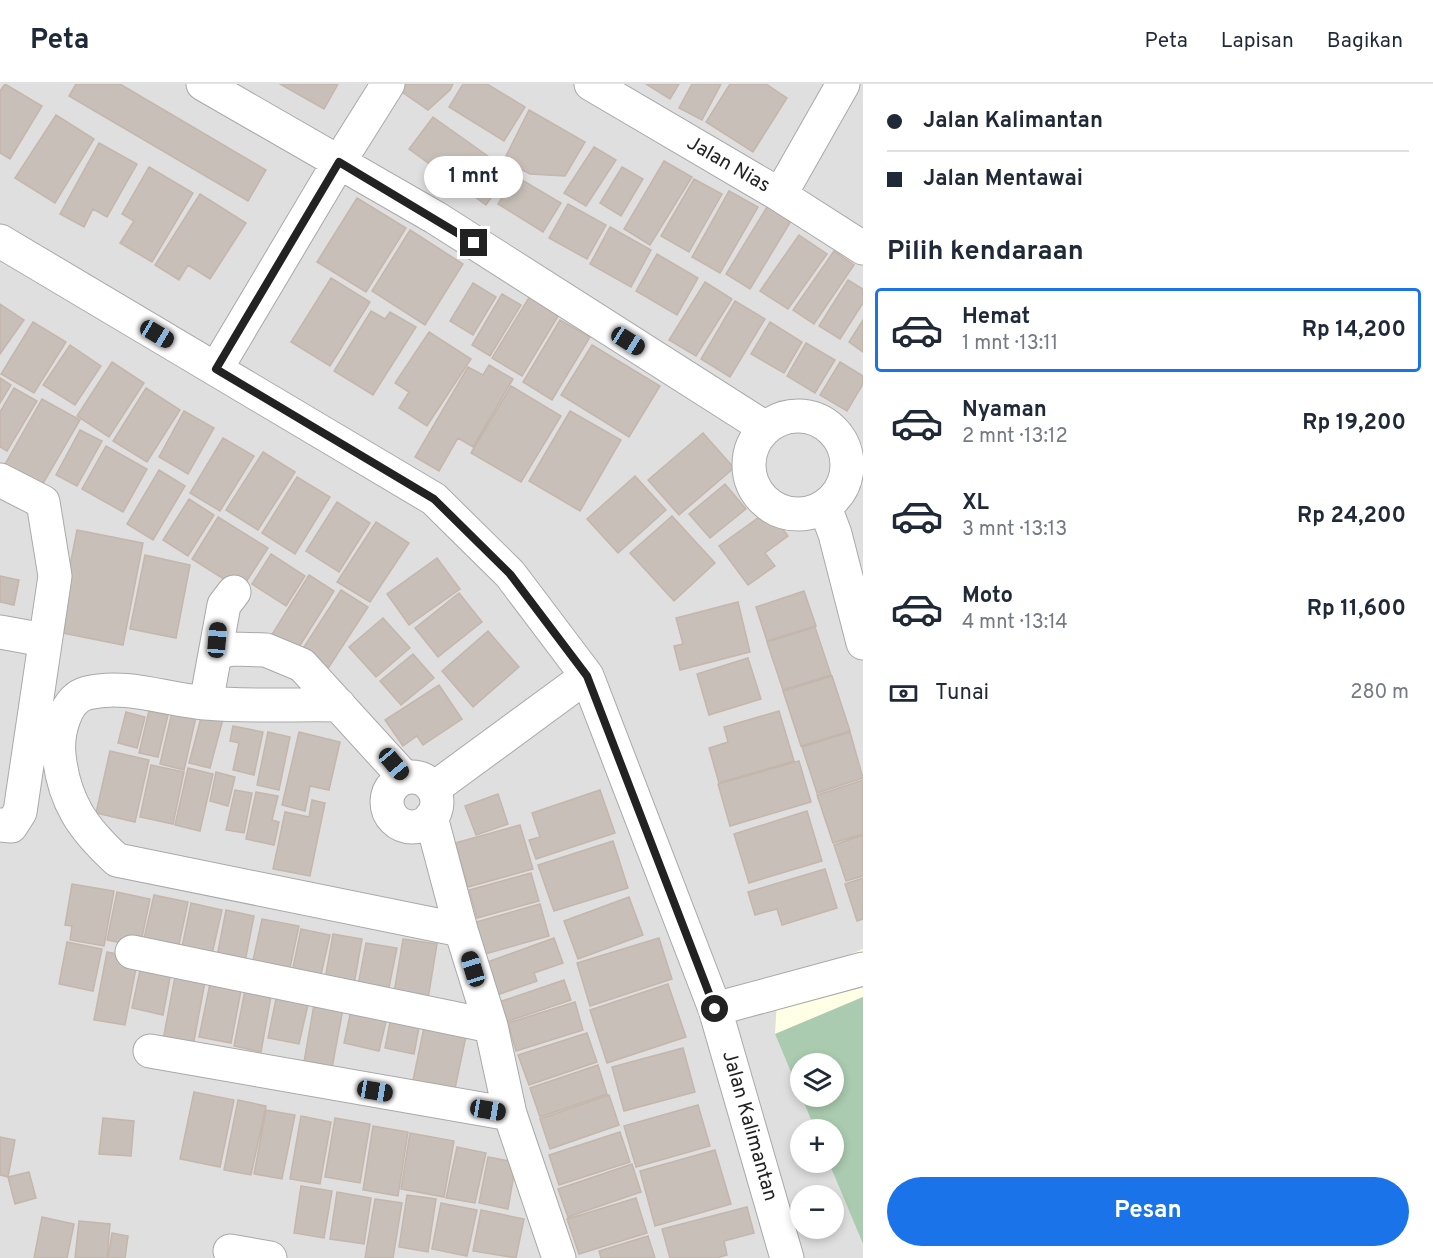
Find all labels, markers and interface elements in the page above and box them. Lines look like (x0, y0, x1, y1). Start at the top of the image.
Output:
text: Peta (30, 23, 89, 59)
text: Peta (1145, 28, 1188, 55)
text: Lapisan (1221, 28, 1294, 55)
text: Bagikan (1327, 28, 1403, 55)
text: Jalan Kalimantan (923, 108, 1103, 135)
street label: Jalan Nias (681, 131, 775, 199)
callout: 1 mnt (424, 156, 524, 198)
text: 1 mnt (448, 164, 499, 190)
text: Jalan Mentawai (923, 166, 1083, 193)
route end (460, 229, 487, 256)
text: Pilih kendaraan (887, 235, 1084, 269)
icon: car (890, 303, 944, 357)
text: Hemat (962, 304, 1030, 331)
car (137, 317, 177, 351)
text: Rp 14,200 (1302, 317, 1406, 344)
car (608, 324, 648, 358)
text: 1 mnt · 13:11 (962, 331, 1058, 357)
icon: car (890, 396, 944, 450)
text: Nyaman (962, 397, 1047, 424)
text: Rp 19,200 (1302, 410, 1406, 437)
text: 2 mnt · 13:12 (962, 424, 1068, 450)
icon: car (890, 489, 944, 543)
text: XL (962, 490, 989, 517)
text: Rp 24,200 (1297, 503, 1406, 530)
text: 3 mnt · 13:13 (962, 517, 1067, 543)
icon: car (890, 582, 944, 636)
text: Moto (962, 583, 1013, 610)
text: Rp 11,600 (1307, 596, 1406, 623)
text: 4 mnt · 13:14 (962, 610, 1068, 636)
car (206, 621, 228, 659)
icon: cash (887, 677, 920, 710)
text: Tunai (935, 680, 989, 707)
text: 280 m (1350, 680, 1409, 706)
car (376, 744, 412, 784)
car (459, 949, 487, 989)
route start (701, 995, 728, 1022)
street label: Jalan Kalimantan (715, 1048, 783, 1204)
map controls (790, 1053, 844, 1239)
button: layers (790, 1053, 844, 1107)
car (356, 1079, 394, 1103)
car (469, 1098, 507, 1122)
button: + (790, 1119, 844, 1173)
button: Pesan (887, 1177, 1409, 1246)
button: − (790, 1185, 844, 1239)

